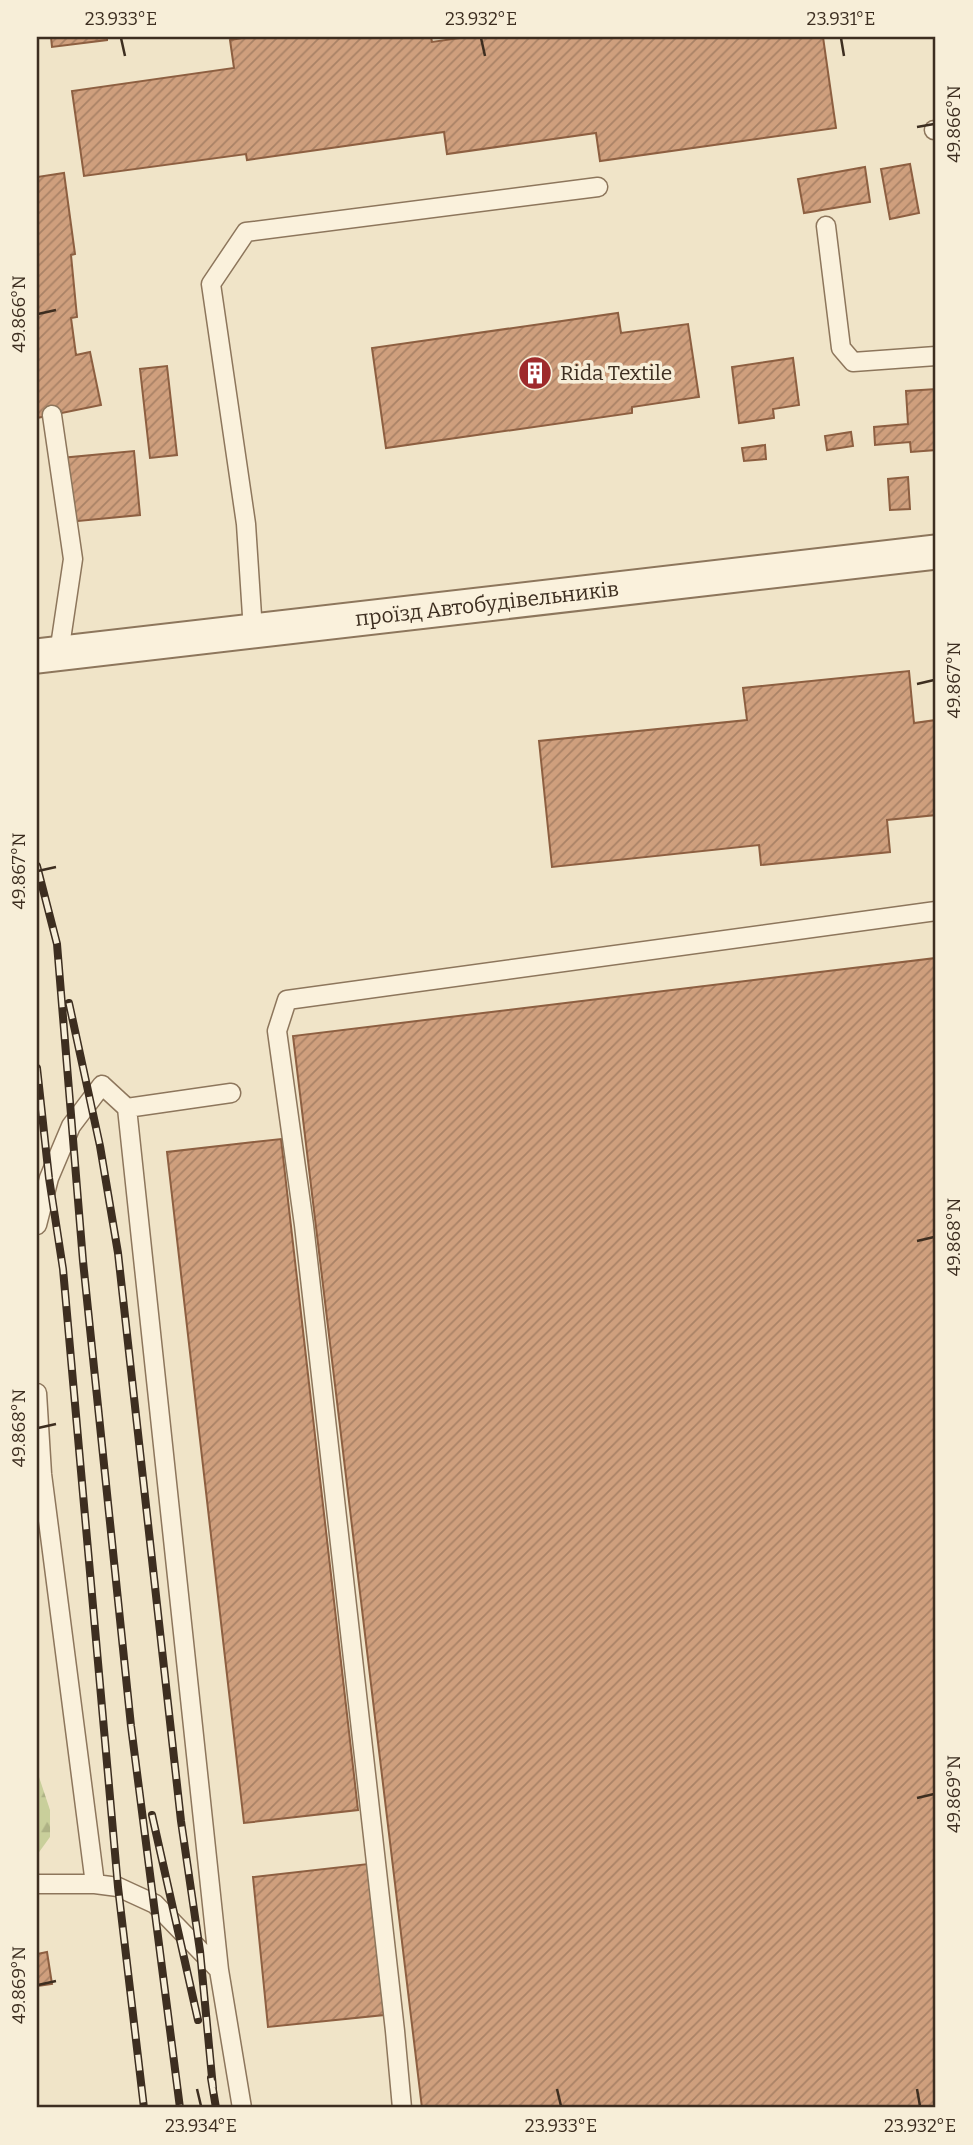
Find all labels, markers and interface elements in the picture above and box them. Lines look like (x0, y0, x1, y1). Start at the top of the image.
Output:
text: 23.933°E (85, 8, 157, 30)
text: 23.932°E (445, 8, 517, 30)
text: 23.931°E (807, 8, 875, 30)
text: 49.866°N (943, 85, 965, 163)
text: 49.866°N (8, 275, 30, 353)
building icon: Rida Textile (516, 354, 554, 392)
place label: Rida Textile (560, 360, 672, 386)
street label: проїзд Автобудівельників (354, 576, 620, 632)
text: 49.867°N (943, 642, 965, 718)
text: 49.867°N (8, 833, 30, 909)
text: 49.868°N (943, 1198, 965, 1276)
text: 49.868°N (8, 1389, 30, 1467)
text: 49.869°N (943, 1755, 965, 1833)
text: 49.869°N (8, 1946, 30, 2024)
text: 23.934°E (165, 2115, 237, 2137)
text: 23.933°E (525, 2115, 597, 2137)
text: 23.932°E (884, 2115, 956, 2137)

